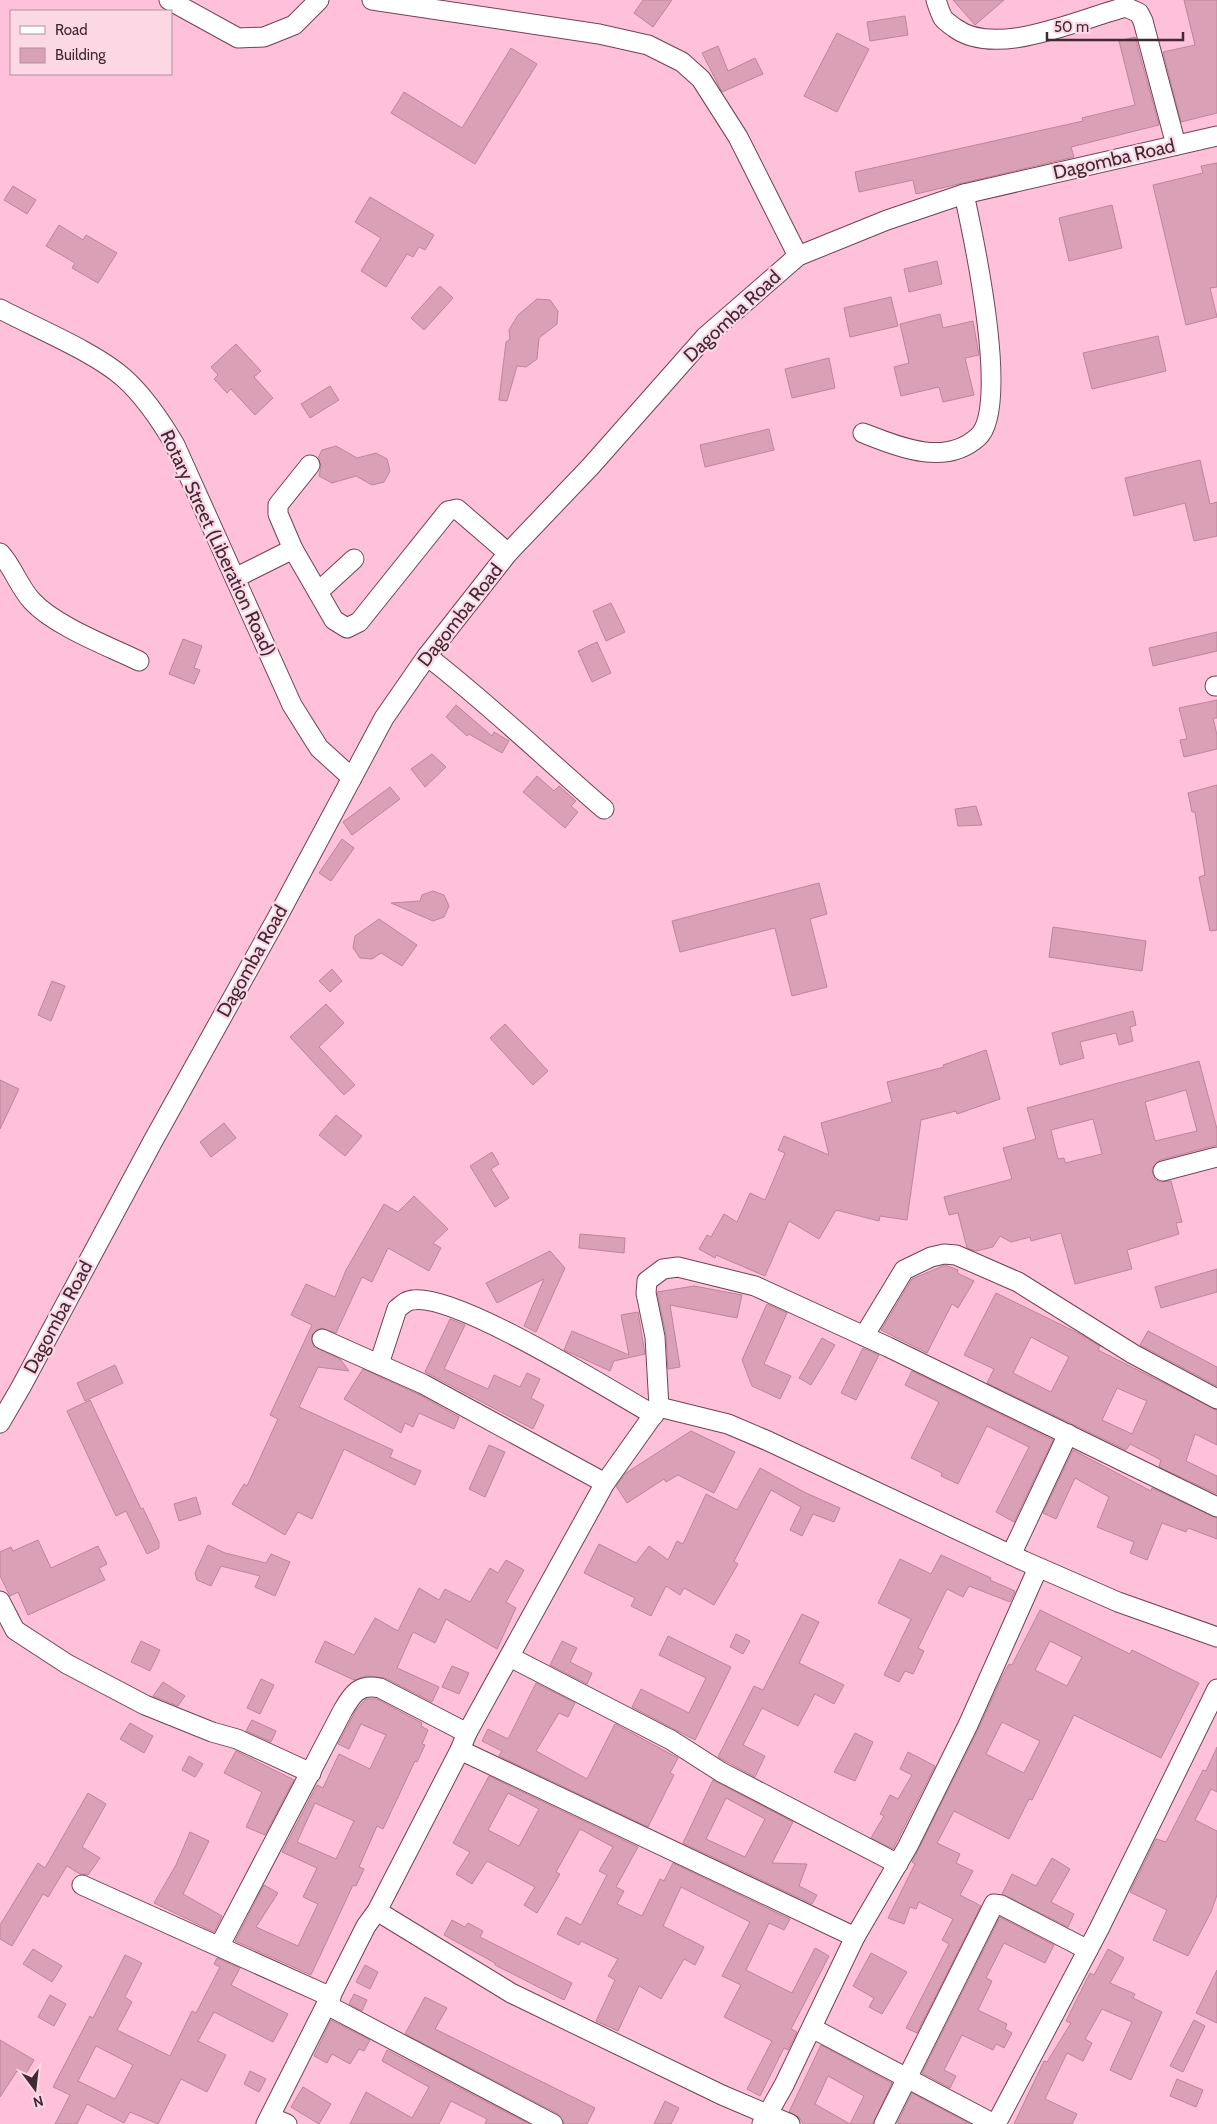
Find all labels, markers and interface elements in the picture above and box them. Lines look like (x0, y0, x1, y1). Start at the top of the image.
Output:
legend (10, 10, 172, 75)
scale bar (1047, 10, 1183, 42)
text: 50 m (1054, 18, 1089, 36)
text: Road (55, 21, 88, 39)
text: Building (55, 46, 106, 64)
street label: Dagomba Road (1051, 134, 1177, 184)
street label: Dagomba Road (679, 265, 785, 367)
street label: Rotary Street (Liberation Road) (155, 426, 281, 660)
street label: Dagomba Road (413, 559, 507, 671)
street label: Dagomba Road (212, 901, 292, 1021)
street label: Dagomba Road (19, 1257, 97, 1377)
north arrow (10, 2064, 60, 2114)
text: N (31, 2092, 45, 2112)

